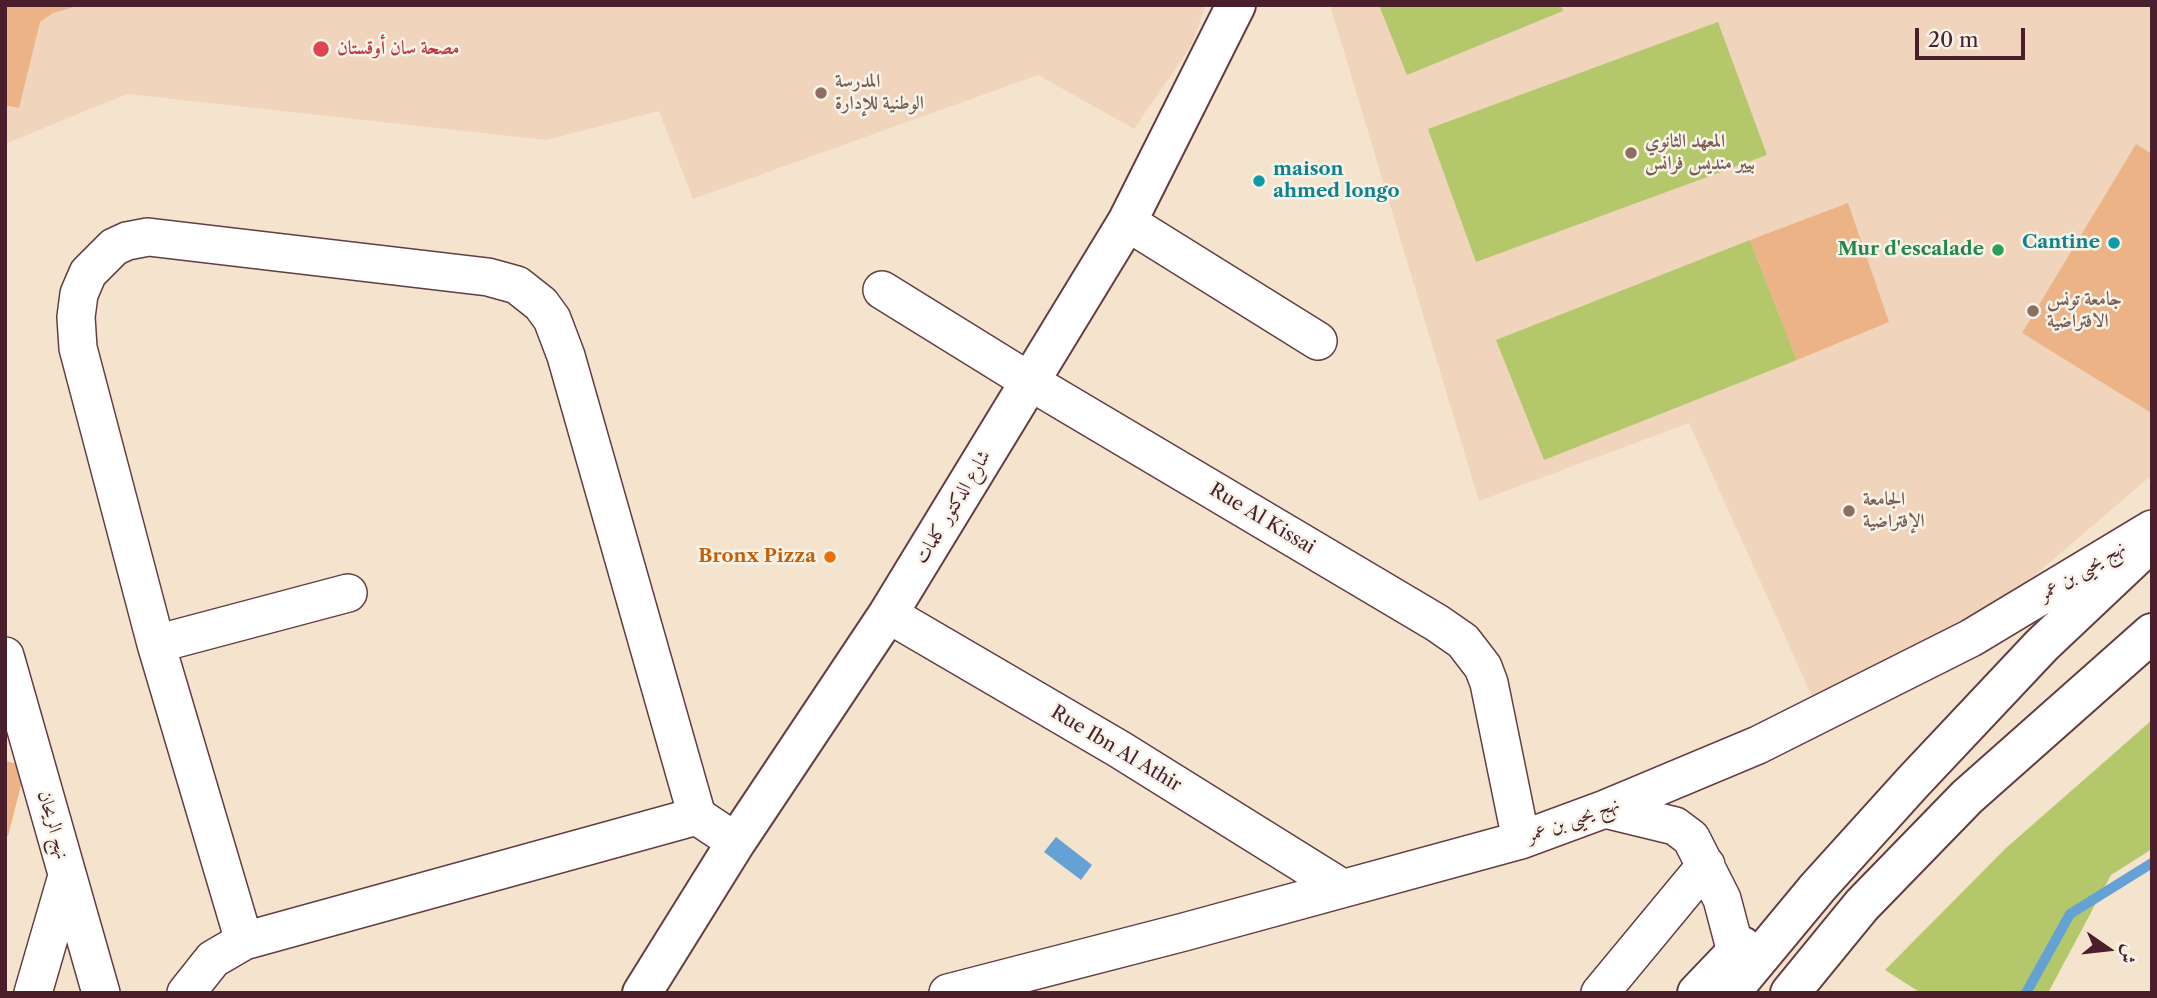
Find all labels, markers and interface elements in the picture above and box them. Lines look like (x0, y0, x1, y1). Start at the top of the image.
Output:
scale bar (1919, 14, 2029, 58)
text: 20 m (1928, 27, 1979, 52)
place label: مصحة سان أوقستان (337, 38, 459, 60)
marker: مصحة سان أوقستان (311, 39, 331, 59)
place label: المدرسة الوطنية للإدارة (835, 71, 924, 115)
marker: المدرسة الوطنية للإدارة (813, 85, 829, 101)
place label: المعهد الثانوي بيير منديس فرانس (1645, 131, 1755, 175)
marker: المعهد الثانوي بيير منديس فرانس (1623, 145, 1639, 161)
place label: maison ahmed longo (1273, 159, 1399, 203)
marker: maison ahmed longo (1251, 173, 1267, 189)
place label: Cantine (2022, 232, 2100, 254)
marker: Cantine (2106, 235, 2122, 251)
place label: Mur d'escalade (1838, 239, 1984, 261)
marker: Mur d'escalade (1990, 242, 2006, 258)
place label: جامعة تونس الافتراضية (2047, 289, 2122, 333)
marker: جامعة تونس الافتراضية (2025, 303, 2041, 319)
street label: شارع الدكتور كلمات (910, 446, 996, 568)
street label: Rue Al Kissai (1205, 479, 1319, 559)
place label: الجامعة الإفتراضية (1863, 489, 1925, 533)
marker: الجامعة الإفتراضية (1841, 503, 1857, 519)
street label: نهج يحيى بن عمر (2034, 536, 2130, 606)
place label: Bronx Pizza (698, 546, 816, 568)
marker: Bronx Pizza (822, 549, 838, 565)
street label: Rue Ibn Al Athir (1047, 701, 1185, 797)
street label: نهج الريحان (32, 788, 74, 862)
street label: نهج يحيى بن عمر (1523, 793, 1623, 847)
north arrow (2073, 914, 2143, 984)
text: ش (2115, 942, 2142, 966)

